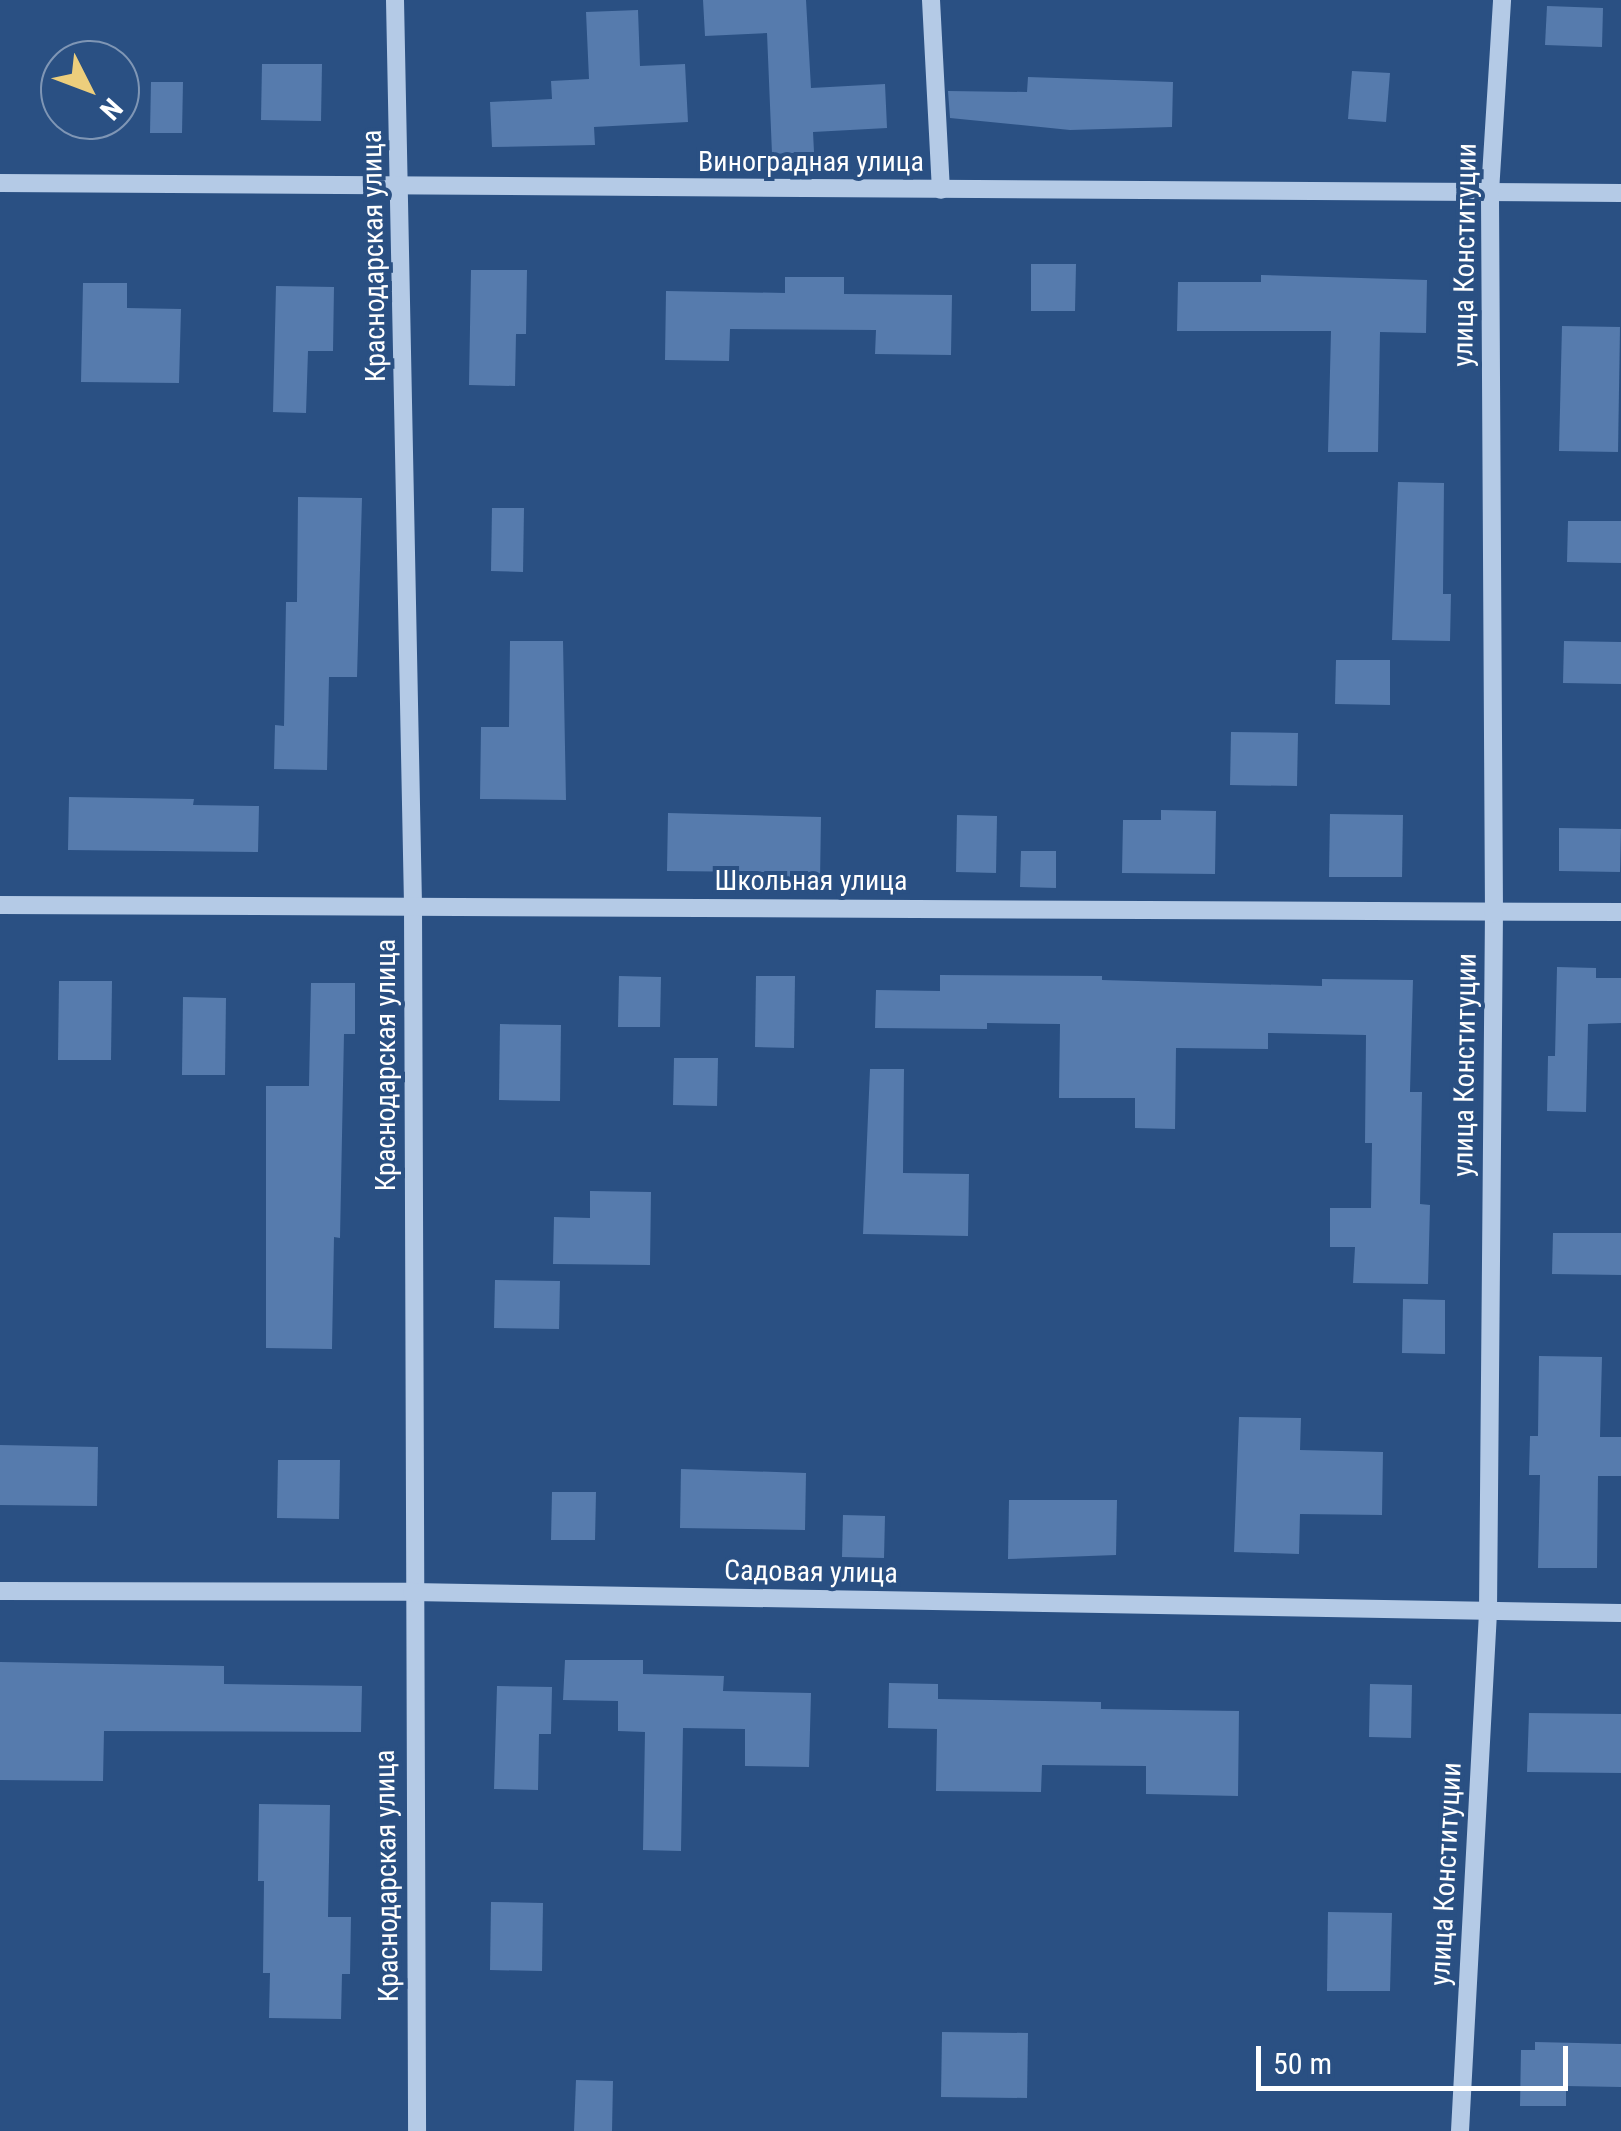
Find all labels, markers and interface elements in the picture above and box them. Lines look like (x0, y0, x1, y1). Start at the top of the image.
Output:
north arrow (40, 40, 140, 140)
text: N (93, 92, 129, 126)
street label: Краснодарская улица (355, 129, 393, 383)
street label: улица Конституции (1446, 143, 1484, 367)
street label: Виноградная улица (698, 145, 924, 179)
street label: Школьная улица (715, 864, 907, 898)
street label: Краснодарская улица (369, 939, 403, 1191)
street label: улица Конституции (1446, 953, 1484, 1177)
street label: Садовая улица (724, 1554, 898, 1590)
street label: Краснодарская улица (368, 1749, 406, 2003)
street label: улица Конституции (1423, 1761, 1469, 1987)
scale bar (1261, 2026, 1574, 2088)
text: 50 m (1273, 2046, 1332, 2081)

